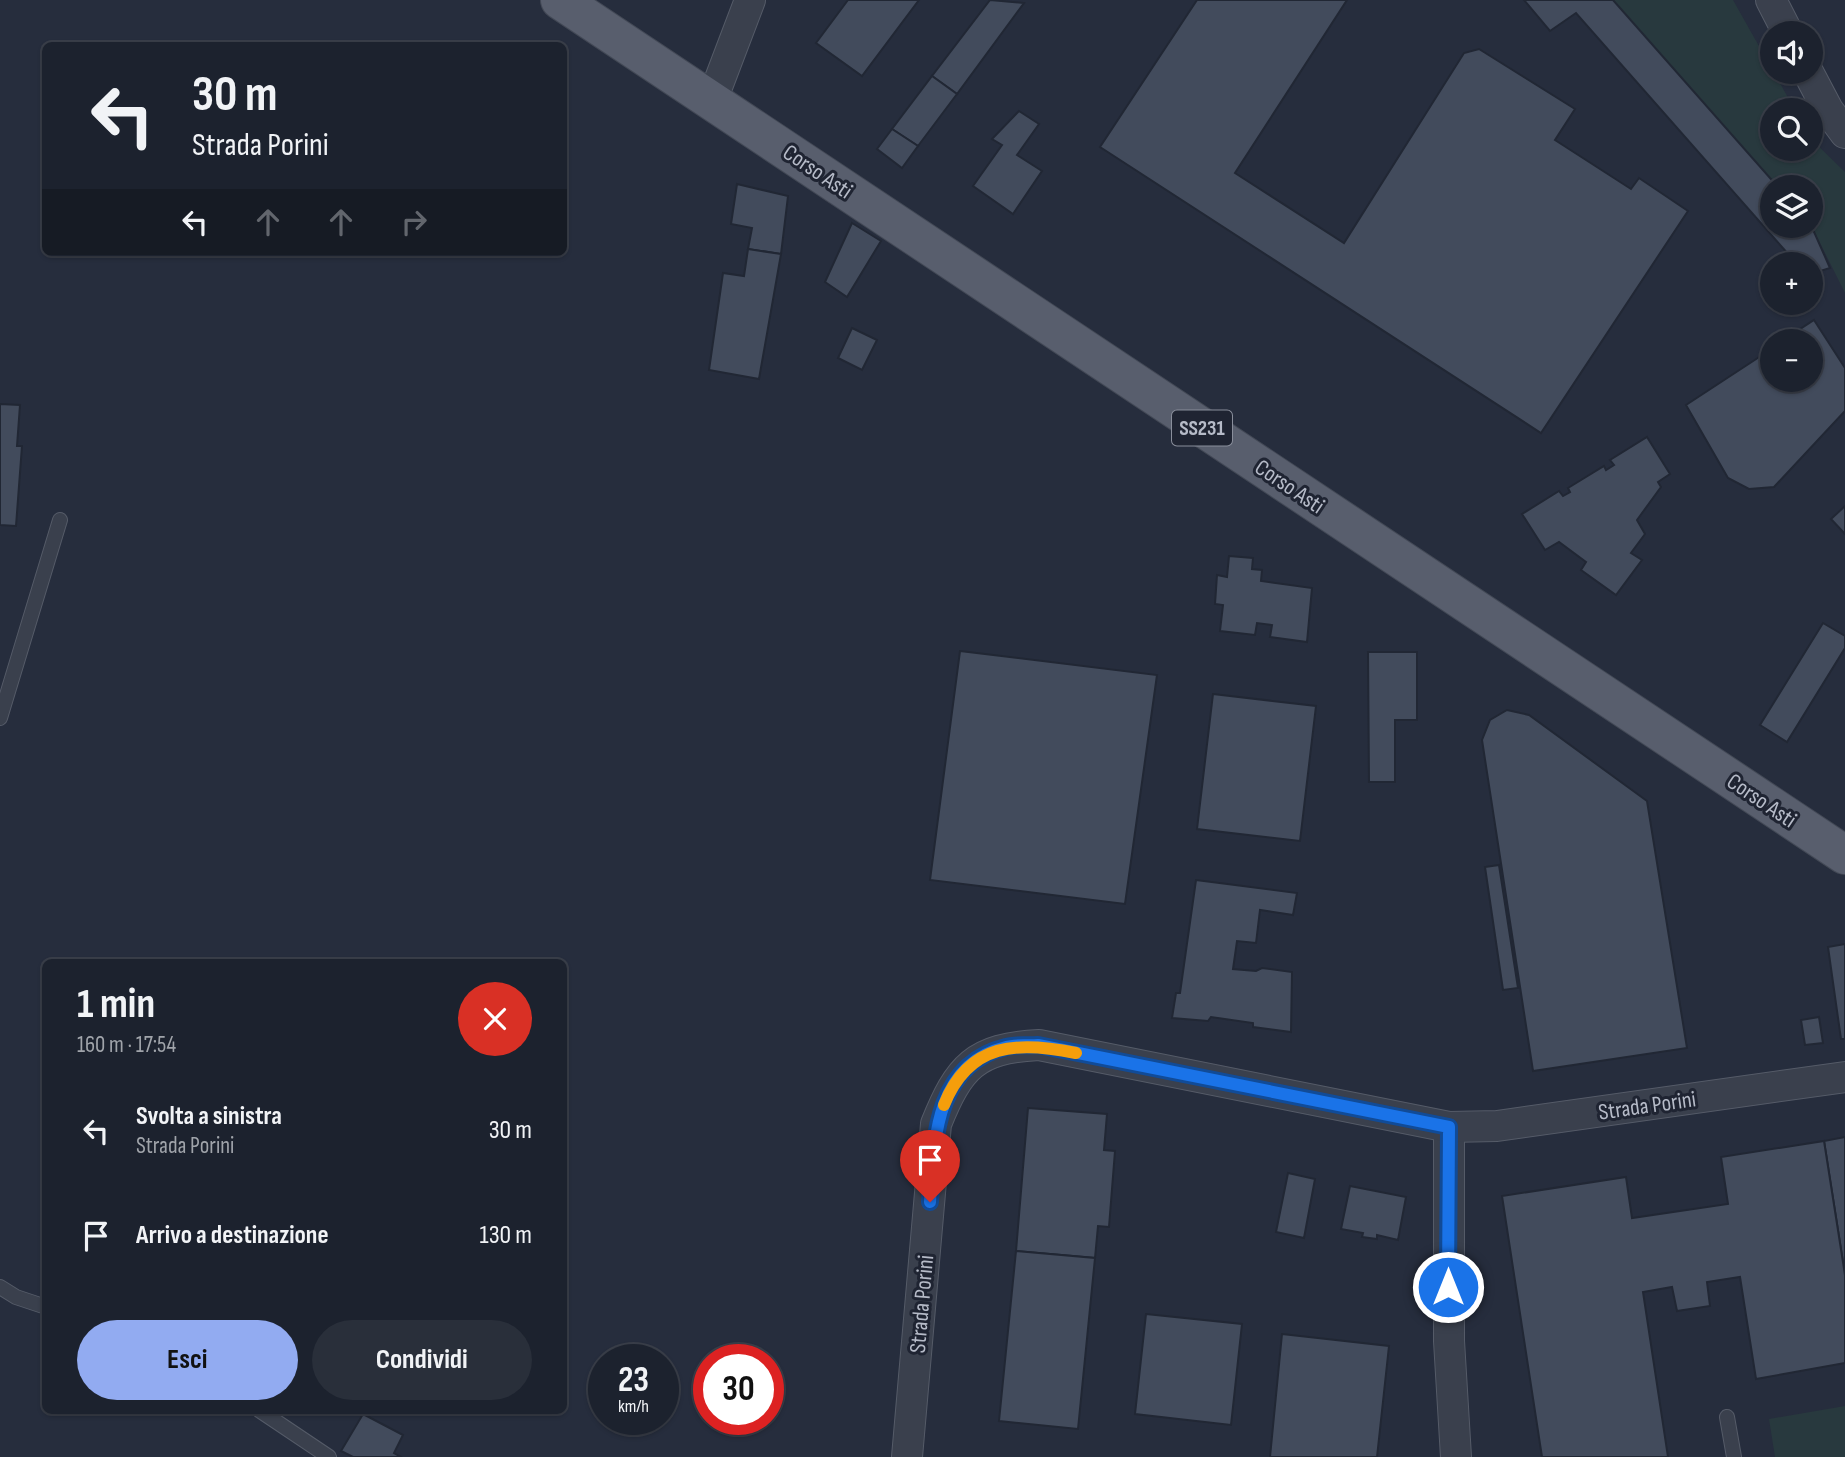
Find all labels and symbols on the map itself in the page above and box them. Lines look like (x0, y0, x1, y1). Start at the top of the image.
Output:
street label: Corso Asti (777, 139, 857, 205)
road number: SS231 (1172, 410, 1232, 446)
street label: Corso Asti (1249, 454, 1329, 520)
street label: Corso Asti (1721, 768, 1801, 834)
street label: Strada Porini (1597, 1085, 1698, 1127)
pin (900, 1130, 960, 1202)
position arrow (1411, 1250, 1485, 1324)
street label: Strada Porini (904, 1254, 940, 1354)
speed limit sign: 30 (693, 1344, 784, 1435)

